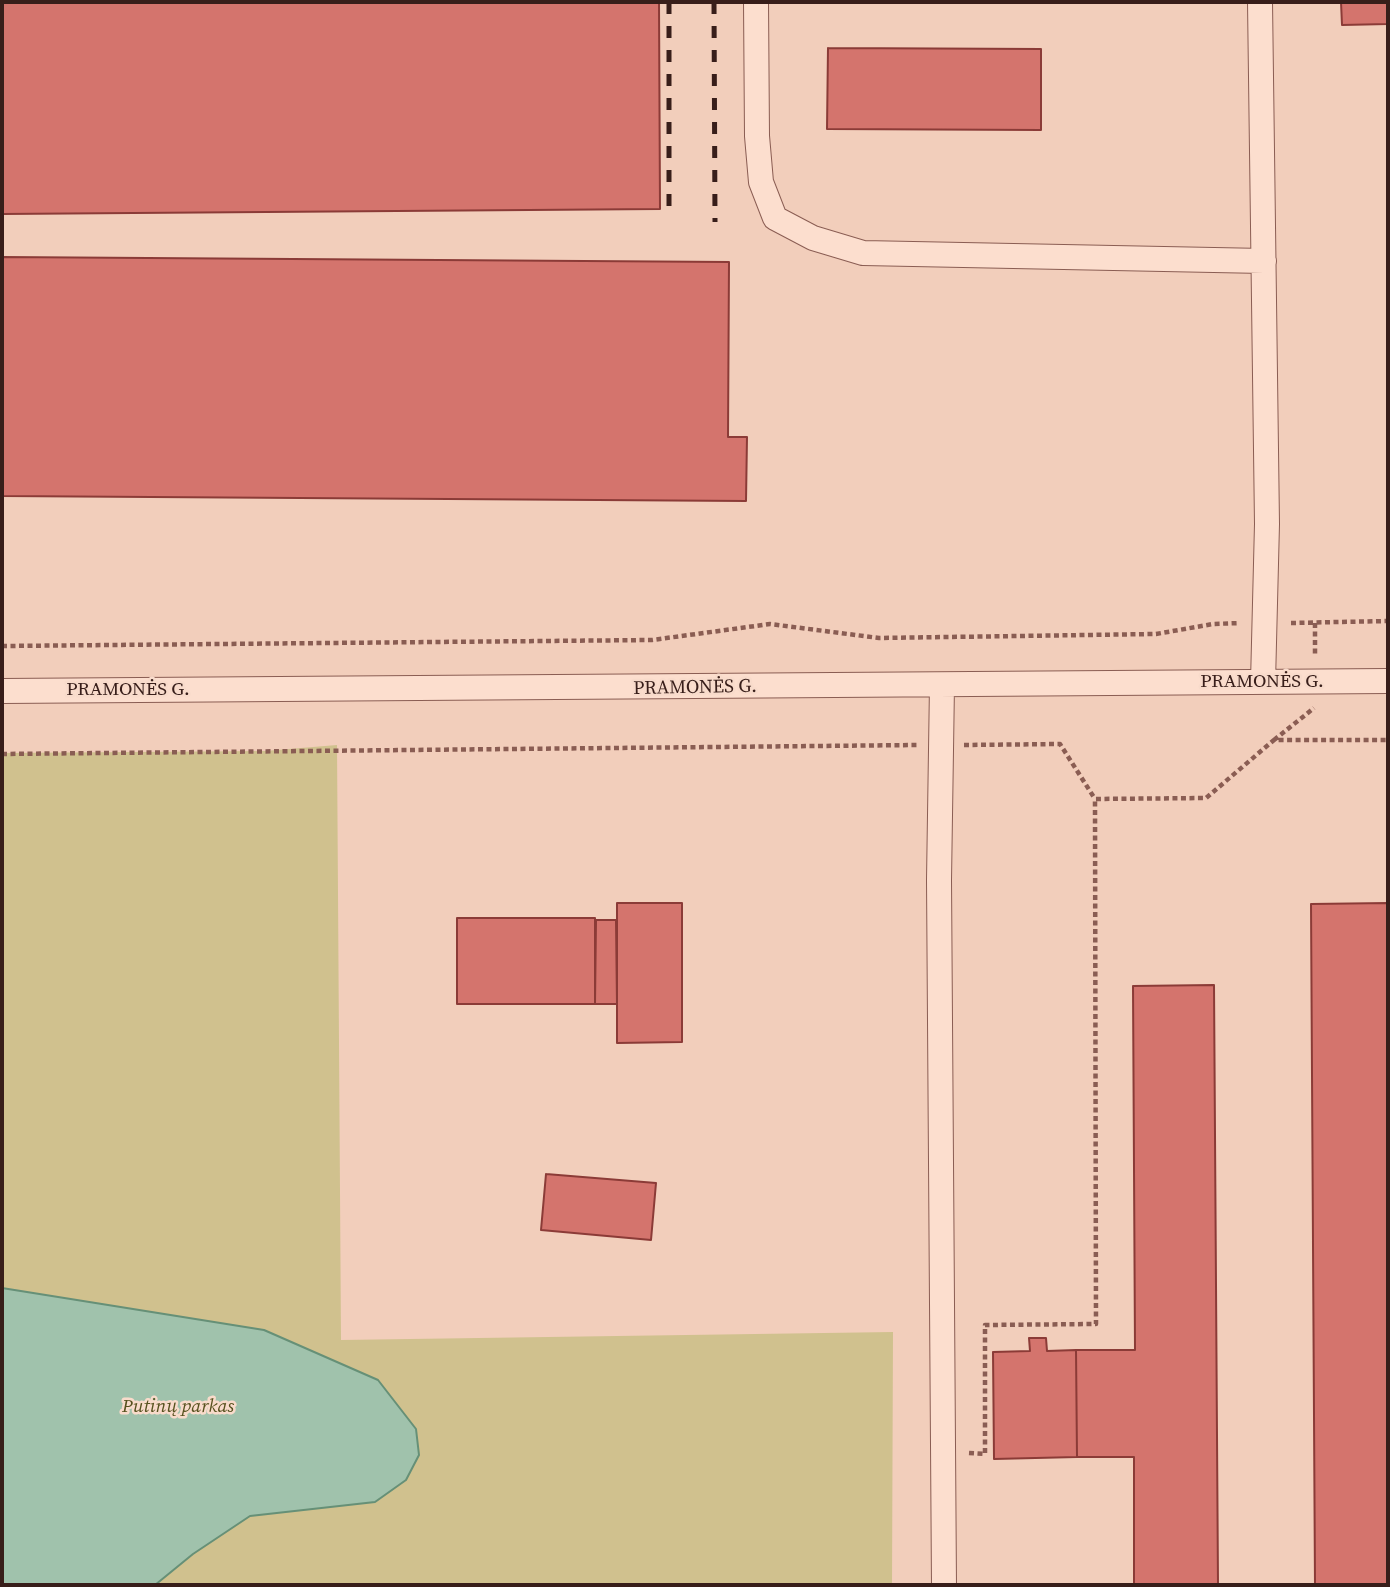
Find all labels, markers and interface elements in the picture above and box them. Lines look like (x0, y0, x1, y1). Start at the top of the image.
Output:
street label: PRAMONĖS G. (1200, 671, 1324, 693)
street label: PRAMONĖS G. (633, 676, 757, 700)
street label: PRAMONĖS G. (66, 679, 190, 701)
park label: Putinų parkas (122, 1396, 234, 1418)

